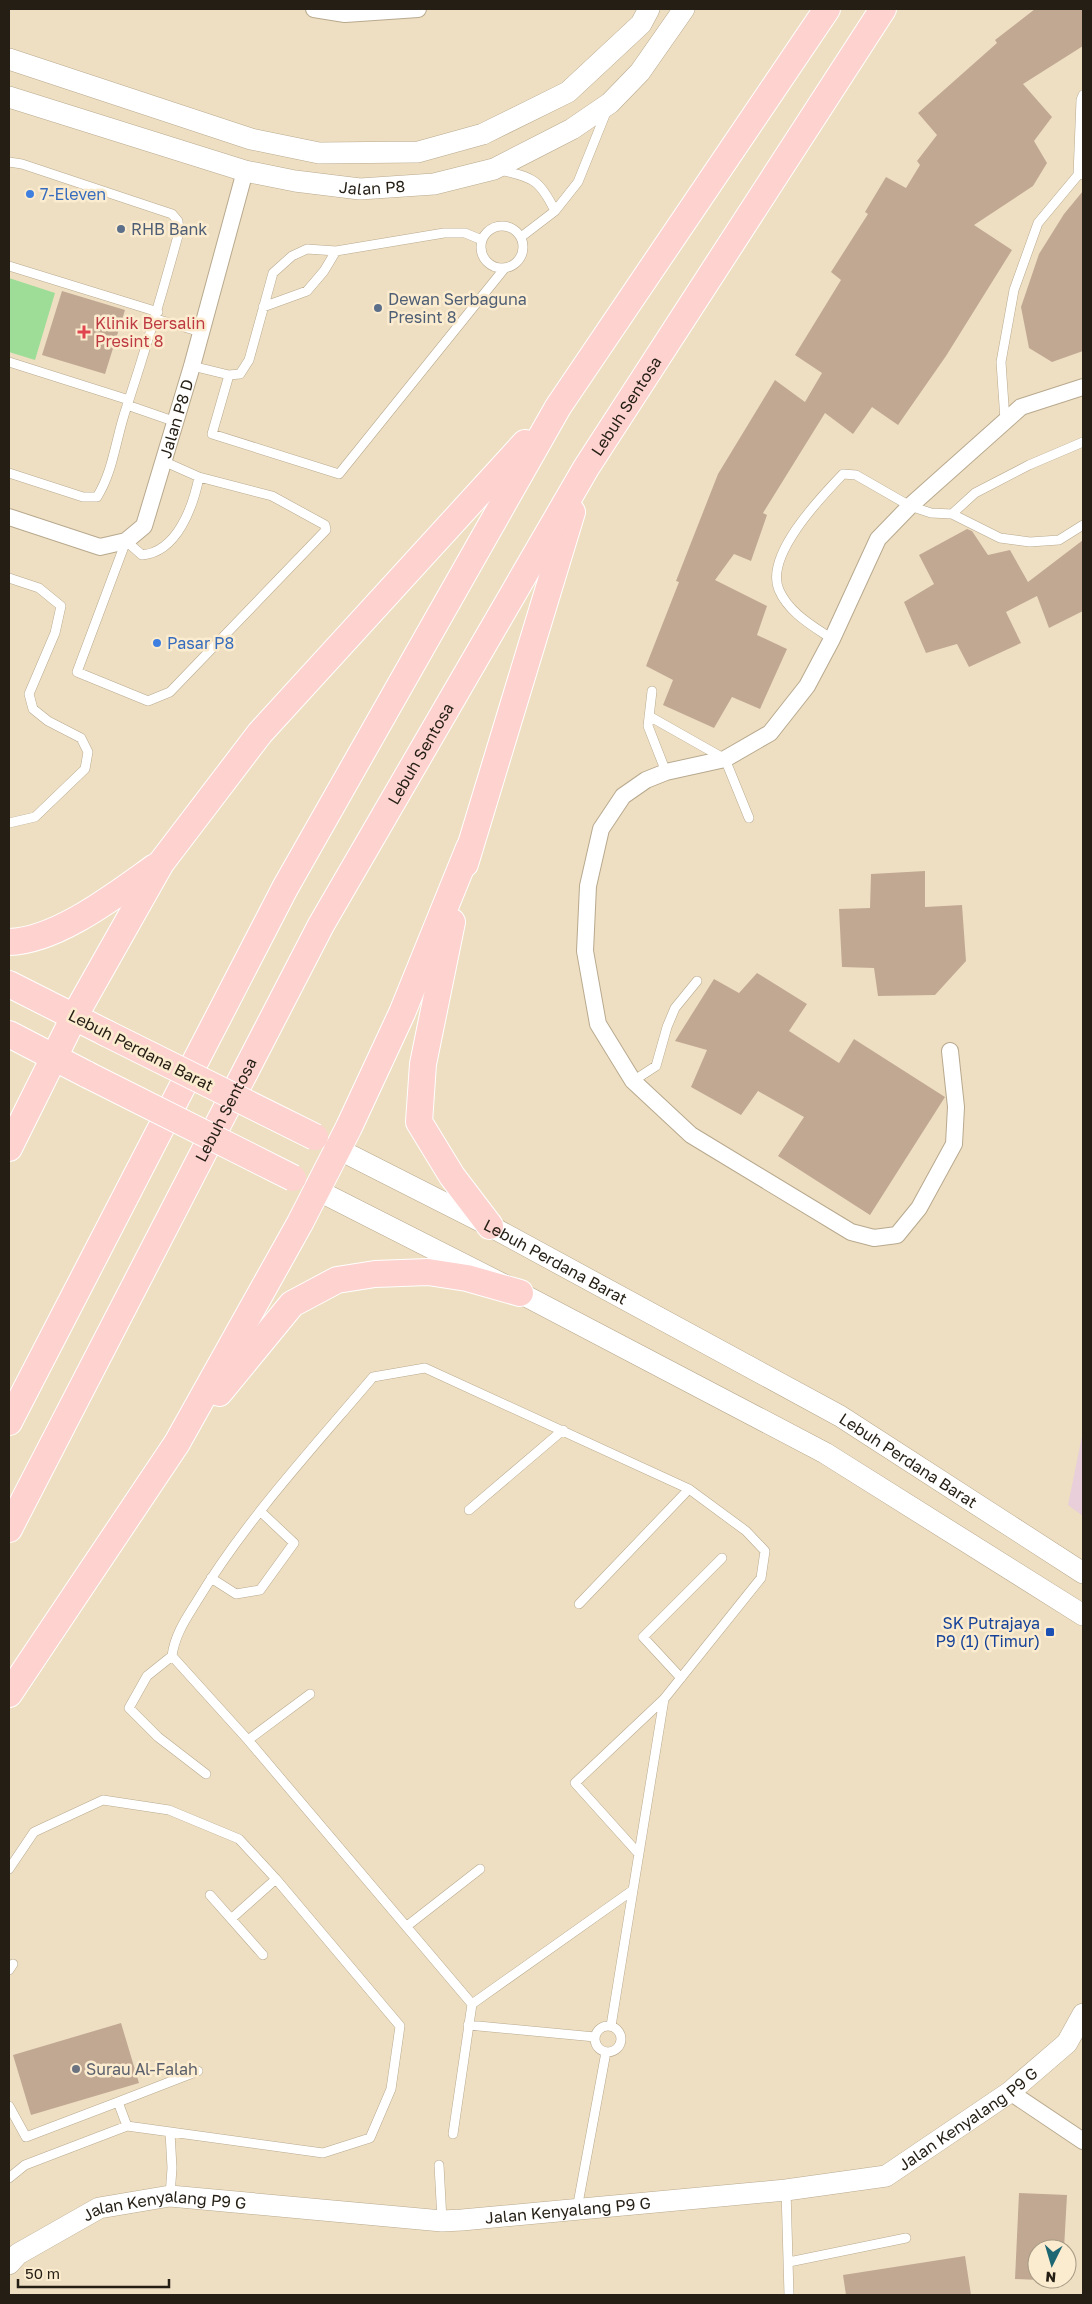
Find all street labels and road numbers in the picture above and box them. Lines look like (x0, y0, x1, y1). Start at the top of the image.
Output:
street label: Jalan P8 (338, 176, 406, 199)
street label: Lebuh Sentosa (587, 352, 666, 459)
street label: Jalan P8 D (155, 377, 197, 461)
street label: Lebuh Sentosa (383, 699, 458, 808)
street label: Lebuh Perdana Barat (65, 1005, 217, 1095)
street label: Lebuh Sentosa (190, 1054, 261, 1165)
street label: Lebuh Perdana Barat (481, 1215, 631, 1309)
street label: Lebuh Perdana Barat (836, 1408, 981, 1512)
street label: Jalan Kenyalang P9 G (894, 2063, 1042, 2175)
street label: Jalan Kenyalang P9 G (79, 2186, 247, 2225)
street label: Jalan Kenyalang P9 G (484, 2193, 652, 2228)

